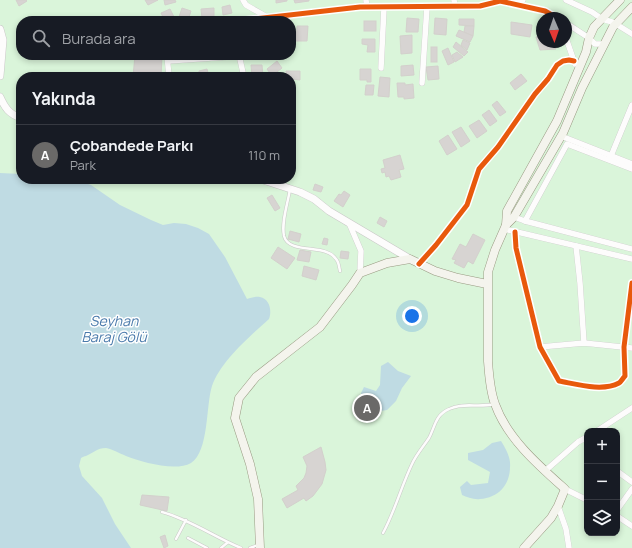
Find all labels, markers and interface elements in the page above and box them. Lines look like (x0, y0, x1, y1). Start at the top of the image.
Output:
north arrow (536, 12, 572, 48)
search box (16, 16, 296, 60)
icon: search (30, 27, 52, 49)
text: Burada ara (62, 28, 136, 49)
text: Yakında (32, 87, 96, 110)
text: Çobandede Parkı (70, 135, 193, 156)
text: A (41, 146, 49, 164)
text: 110 m (248, 146, 280, 164)
text: Park (70, 156, 96, 174)
your location (402, 306, 422, 326)
water label: Seyhan Baraj Gölü (82, 311, 148, 346)
pin: A (354, 393, 380, 423)
map controls (584, 428, 620, 536)
button: + (584, 428, 620, 464)
button: − (584, 464, 620, 500)
button: layers (584, 500, 620, 536)

